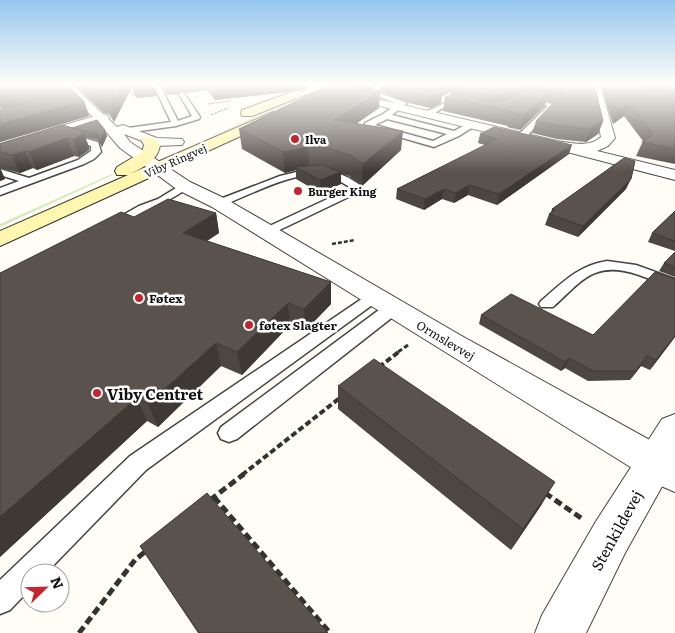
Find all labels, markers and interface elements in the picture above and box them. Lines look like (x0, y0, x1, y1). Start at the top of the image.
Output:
place label: Ilva (305, 131, 327, 147)
marker: Ilva (289, 133, 301, 145)
street label: Viby Ringvej (141, 139, 209, 181)
place label: Burger King (308, 183, 377, 199)
marker: Burger King (292, 185, 304, 197)
place label: Føtex (149, 289, 183, 307)
marker: Føtex (133, 292, 145, 304)
street label: Ormslevvej (413, 315, 479, 365)
place label: føtex Slagter (259, 316, 338, 334)
marker: føtex Slagter (243, 319, 255, 331)
place label: Viby Centret (107, 382, 204, 405)
marker: Viby Centret (91, 387, 103, 399)
street label: Stenkildevej (584, 486, 648, 574)
north arrow (20, 563, 70, 613)
text: N (46, 573, 69, 592)

